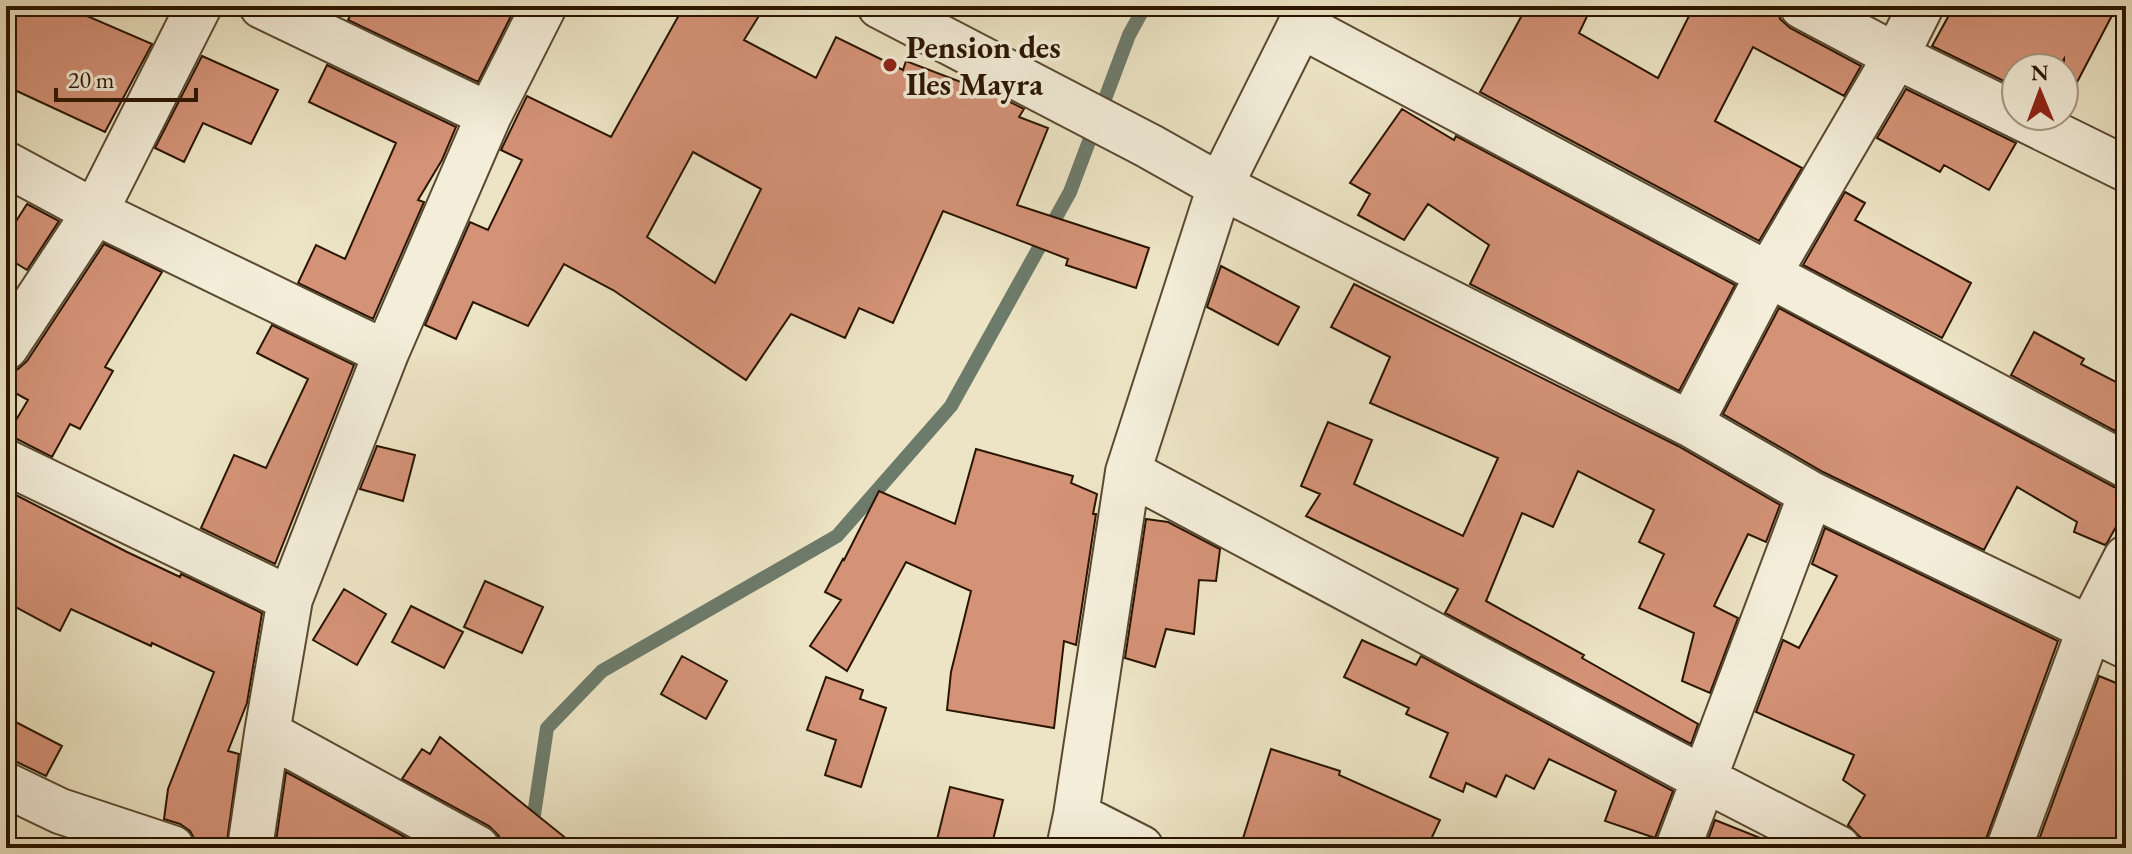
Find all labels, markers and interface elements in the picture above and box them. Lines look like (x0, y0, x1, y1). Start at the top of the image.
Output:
place label: Pension des Iles Mayra (906, 26, 1061, 105)
scale bar (56, 52, 196, 102)
north arrow (2000, 52, 2080, 132)
marker: Pension des Iles Mayra (881, 56, 899, 74)
text: N (2031, 58, 2049, 87)
text: 20 m (68, 64, 115, 95)

